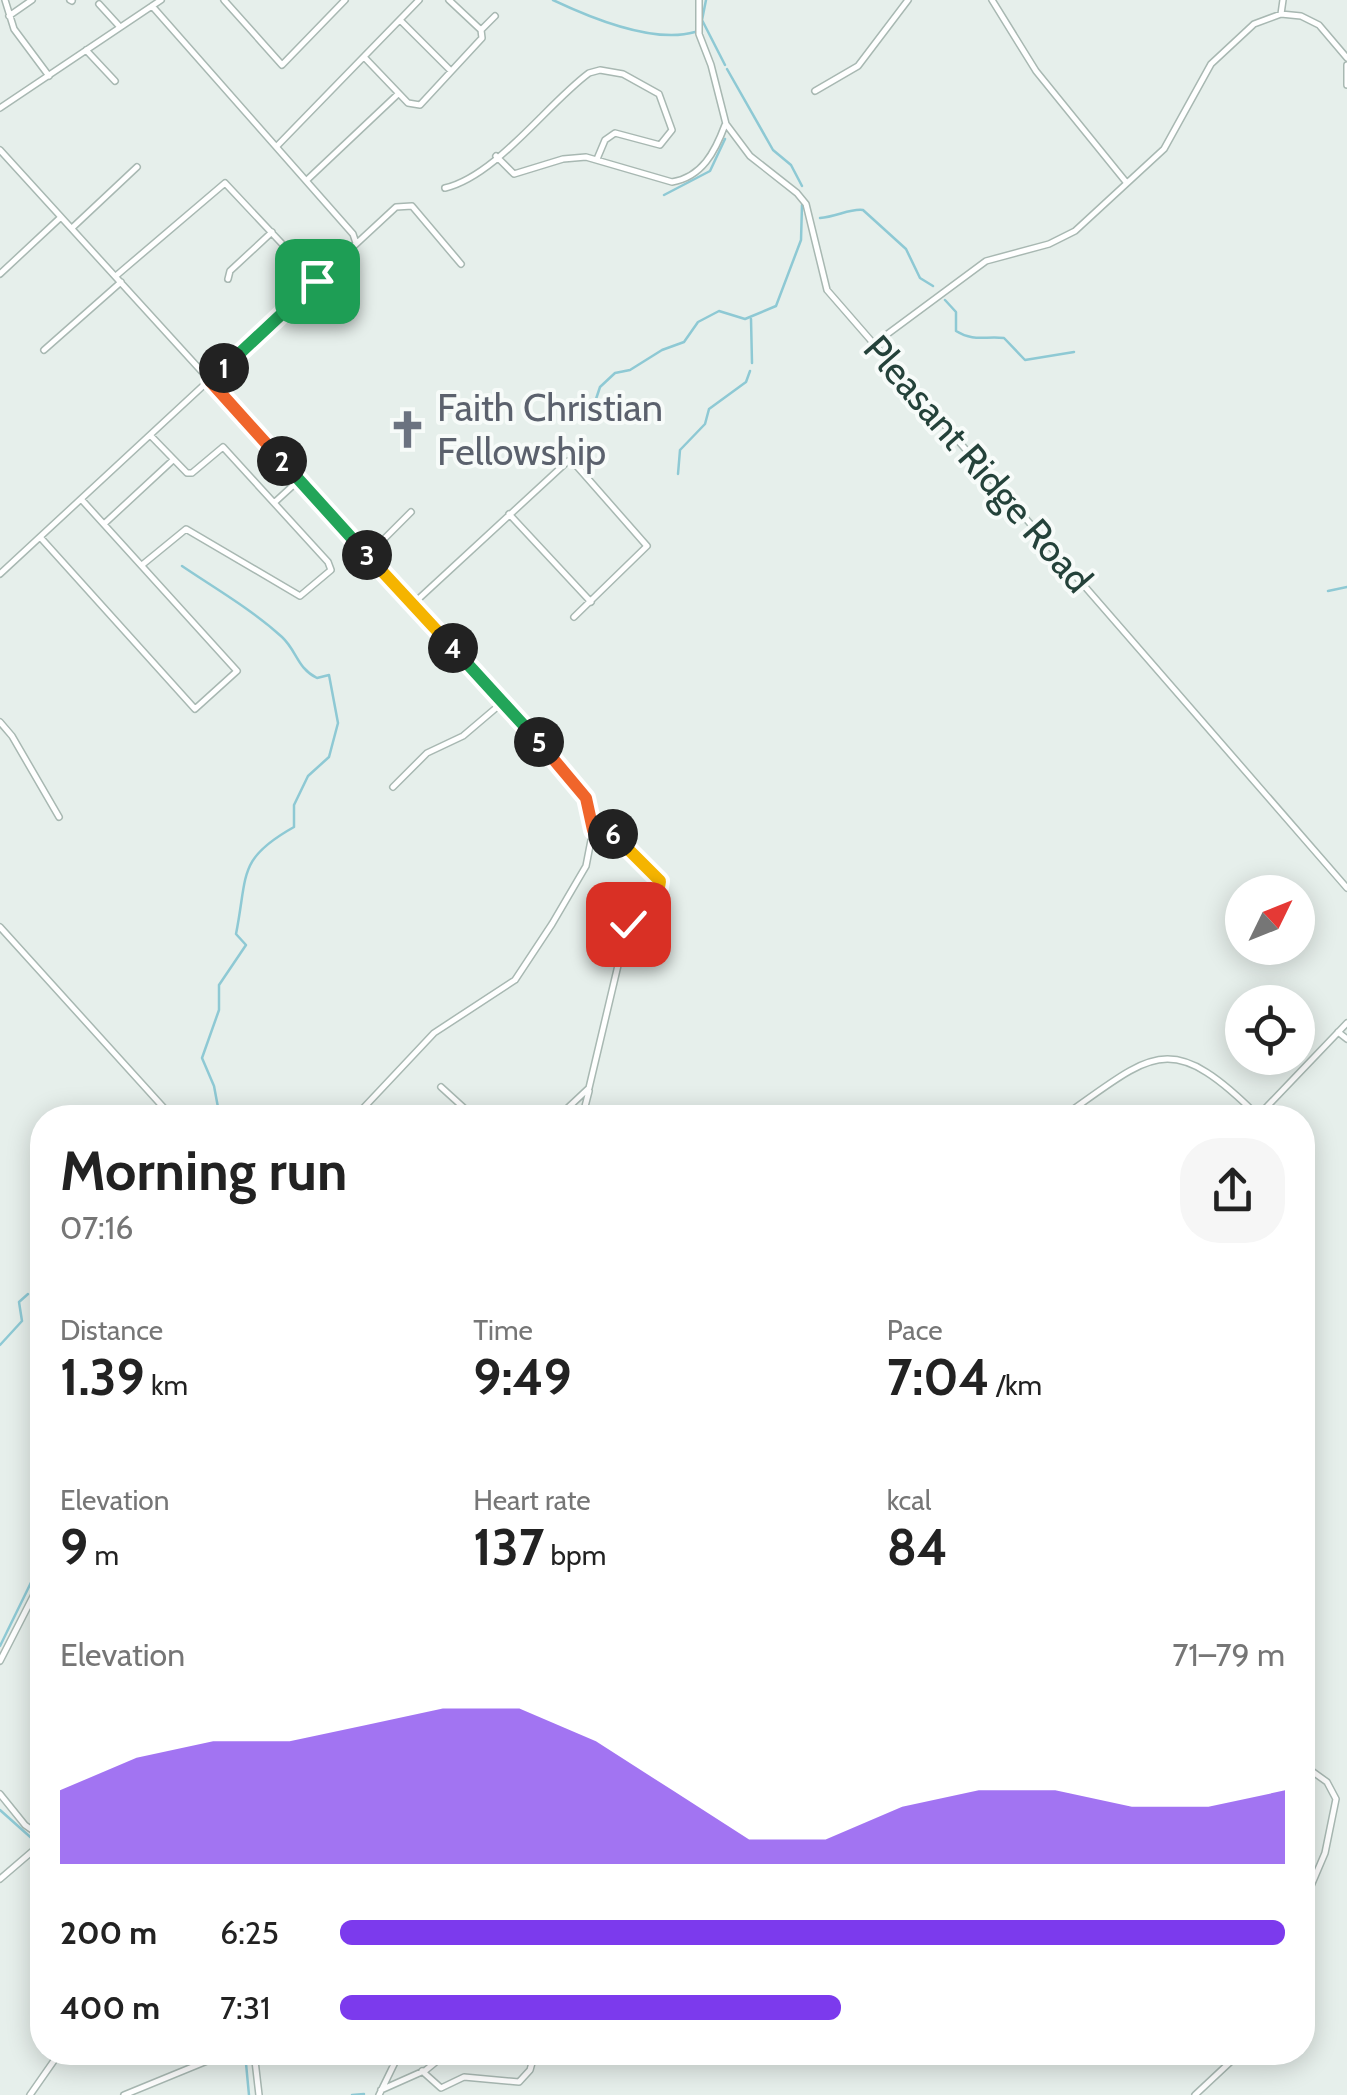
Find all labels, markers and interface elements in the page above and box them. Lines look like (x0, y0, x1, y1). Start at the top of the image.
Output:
pin (275, 239, 360, 324)
icon: arrive (290, 254, 345, 309)
street label: Pleasant Ridge Road (854, 325, 1103, 602)
pin: 1 (199, 343, 249, 393)
text: 1 (219, 351, 229, 385)
place label: Faith Christian Fellowship (437, 384, 663, 475)
church icon: Faith Christian Fellowship (386, 409, 428, 451)
pin: 2 (257, 436, 307, 486)
text: 2 (275, 444, 289, 478)
pin: 3 (342, 530, 392, 580)
text: 3 (359, 538, 375, 572)
pin: 4 (428, 623, 478, 673)
text: 4 (444, 631, 462, 665)
pin: 5 (514, 717, 564, 767)
text: 5 (531, 725, 547, 759)
pin: 6 (588, 809, 638, 859)
text: 6 (605, 817, 621, 851)
north arrow (1225, 875, 1315, 965)
map controls (1225, 875, 1315, 1075)
pin (586, 882, 671, 967)
icon: check (601, 897, 656, 952)
button: locate (1225, 985, 1315, 1075)
text: Morning run (60, 1137, 347, 1204)
button: share (1180, 1138, 1285, 1243)
text: 07:16 (60, 1208, 133, 1247)
text: Distance (60, 1313, 163, 1347)
text: Time (473, 1313, 533, 1347)
text: Pace (887, 1313, 943, 1347)
text: 1.39 (60, 1347, 145, 1408)
text: 9:49 (473, 1347, 572, 1408)
text: 7:04 (887, 1347, 990, 1408)
text: km (145, 1368, 188, 1402)
text: /km (990, 1368, 1042, 1402)
text: Elevation (60, 1483, 169, 1517)
text: Heart rate (473, 1483, 591, 1517)
text: kcal (887, 1483, 931, 1517)
text: 9 (60, 1517, 88, 1578)
text: 137 (473, 1517, 544, 1578)
text: 84 (887, 1517, 948, 1578)
text: m (88, 1538, 119, 1572)
text: bpm (544, 1538, 606, 1572)
text: Elevation (60, 1635, 185, 1674)
text: 71–79 m (1172, 1635, 1285, 1674)
text: 200 m (60, 1913, 157, 1952)
text: 6:25 (220, 1913, 279, 1952)
text: 400 m (60, 1988, 160, 2027)
text: 7:31 (220, 1988, 271, 2027)

